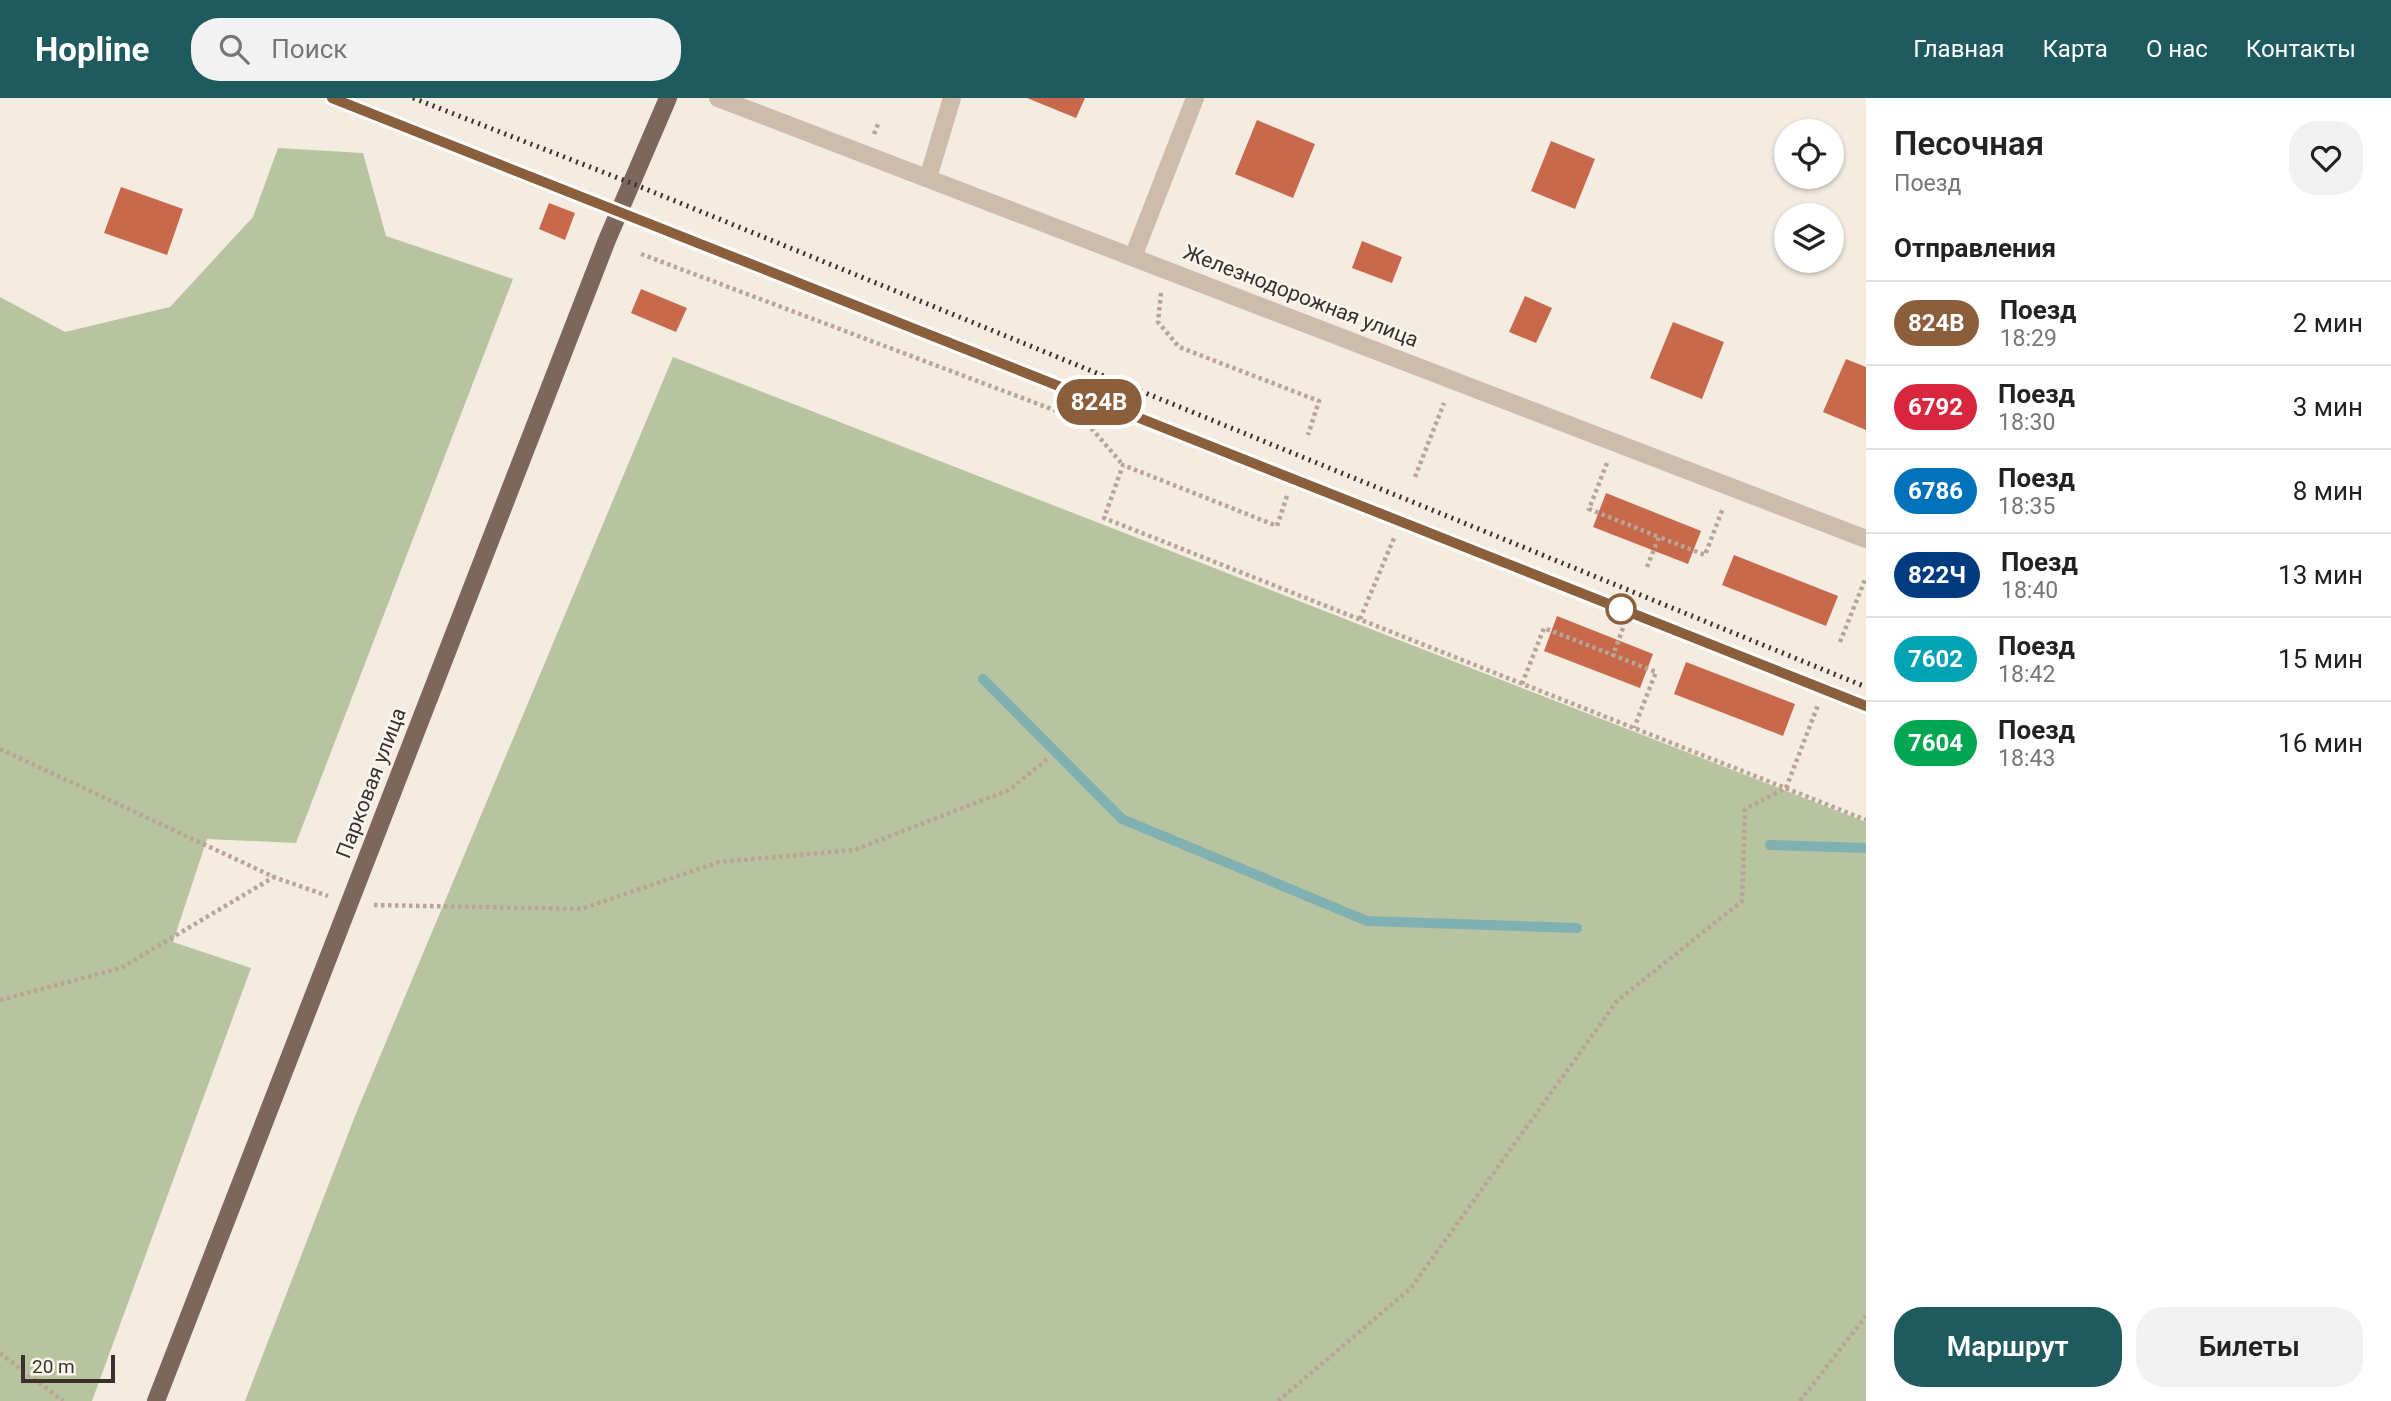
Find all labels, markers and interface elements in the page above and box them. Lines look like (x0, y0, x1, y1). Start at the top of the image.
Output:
search box (191, 18, 681, 81)
text: Hopline (35, 30, 149, 69)
icon: search (215, 30, 253, 68)
text: Поиск (271, 34, 347, 64)
text: Главная (1913, 35, 2004, 63)
text: Карта (2042, 35, 2108, 63)
text: О нас (2146, 35, 2208, 63)
text: Контакты (2246, 35, 2356, 63)
map controls (1774, 119, 1844, 273)
button: locate (1774, 119, 1844, 189)
button: heart (2289, 121, 2363, 195)
text: Песочная (1894, 124, 2044, 163)
text: Поезд (1894, 170, 1961, 197)
button: layers (1774, 203, 1844, 273)
text: Отправления (1894, 233, 2056, 263)
street label: Железнодорожная улица (1180, 240, 1422, 352)
text: Поезд (2000, 295, 2077, 325)
text: 2 мин (2293, 308, 2363, 338)
text: 824В (1908, 309, 1965, 337)
text: 18:29 (2000, 325, 2057, 352)
line badge: 824В (1050, 379, 1148, 425)
text: Поезд (1998, 379, 2075, 409)
text: 824В (1071, 388, 1127, 416)
text: 3 мин (2293, 392, 2363, 422)
text: 6792 (1908, 393, 1963, 421)
text: 18:30 (1998, 409, 2055, 436)
text: Поезд (1998, 463, 2075, 493)
text: 8 мин (2293, 476, 2363, 506)
text: 6786 (1908, 477, 1963, 505)
text: 18:35 (1998, 493, 2055, 520)
text: Поезд (2001, 547, 2078, 577)
text: 13 мин (2278, 560, 2363, 590)
text: 822Ч (1908, 561, 1966, 589)
text: 18:40 (2001, 577, 2058, 604)
unlabelled marker (1606, 594, 1636, 624)
text: Поезд (1998, 631, 2075, 661)
text: 15 мин (2278, 644, 2363, 674)
text: 7602 (1908, 645, 1963, 673)
text: 18:42 (1998, 661, 2055, 688)
street label: Парковая улица (331, 704, 411, 862)
text: Поезд (1998, 715, 2075, 745)
text: 16 мин (2278, 728, 2363, 758)
text: 7604 (1908, 729, 1963, 757)
text: 18:43 (1998, 745, 2055, 772)
button: Маршрут (1894, 1307, 2122, 1387)
button: Билеты (2136, 1307, 2363, 1387)
scale bar (21, 1352, 116, 1384)
text: 20 m (32, 1355, 75, 1378)

